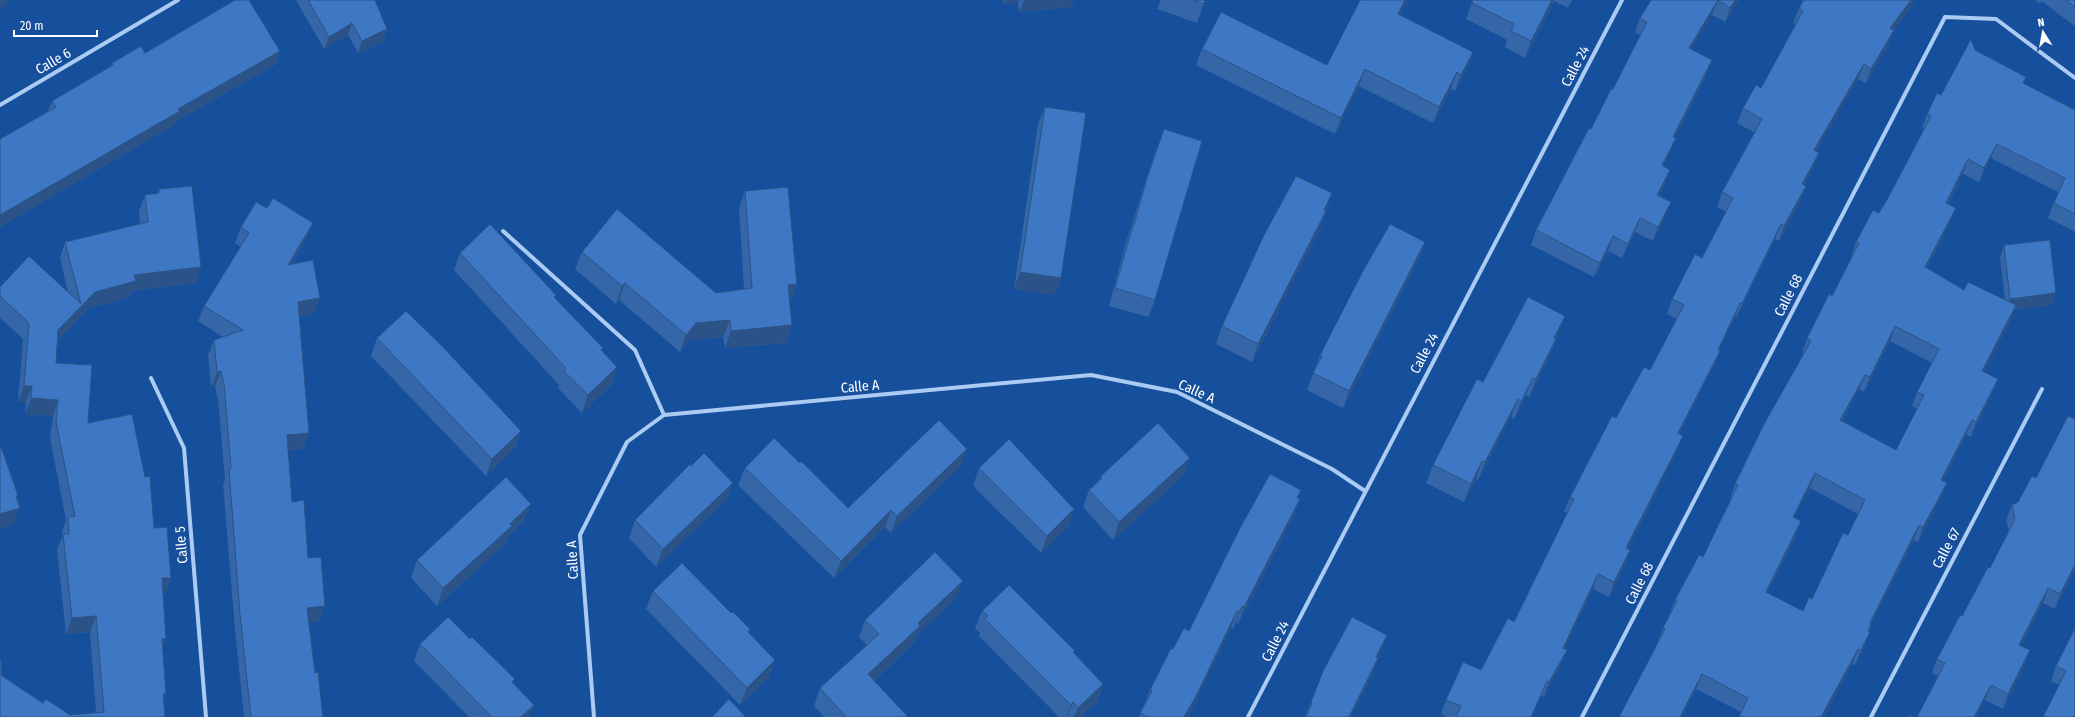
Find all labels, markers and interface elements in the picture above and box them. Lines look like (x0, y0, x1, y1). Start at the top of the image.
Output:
scale bar (14, 12, 97, 38)
north arrow (2023, 12, 2063, 52)
text: N (2037, 16, 2046, 30)
text: 20 m (20, 19, 44, 33)
street label: Calle 24 (1558, 43, 1593, 90)
street label: Calle 6 (32, 45, 74, 78)
street label: Calle 68 (1771, 271, 1806, 319)
street label: Calle 24 (1407, 330, 1442, 377)
street label: Calle A (840, 376, 881, 397)
street label: Calle A (1176, 376, 1218, 407)
street label: Calle 5 (171, 525, 192, 564)
street label: Calle 67 (1929, 525, 1964, 571)
street label: Calle A (563, 540, 582, 580)
street label: Calle 68 (1622, 559, 1657, 607)
street label: Calle 24 (1258, 618, 1293, 665)

